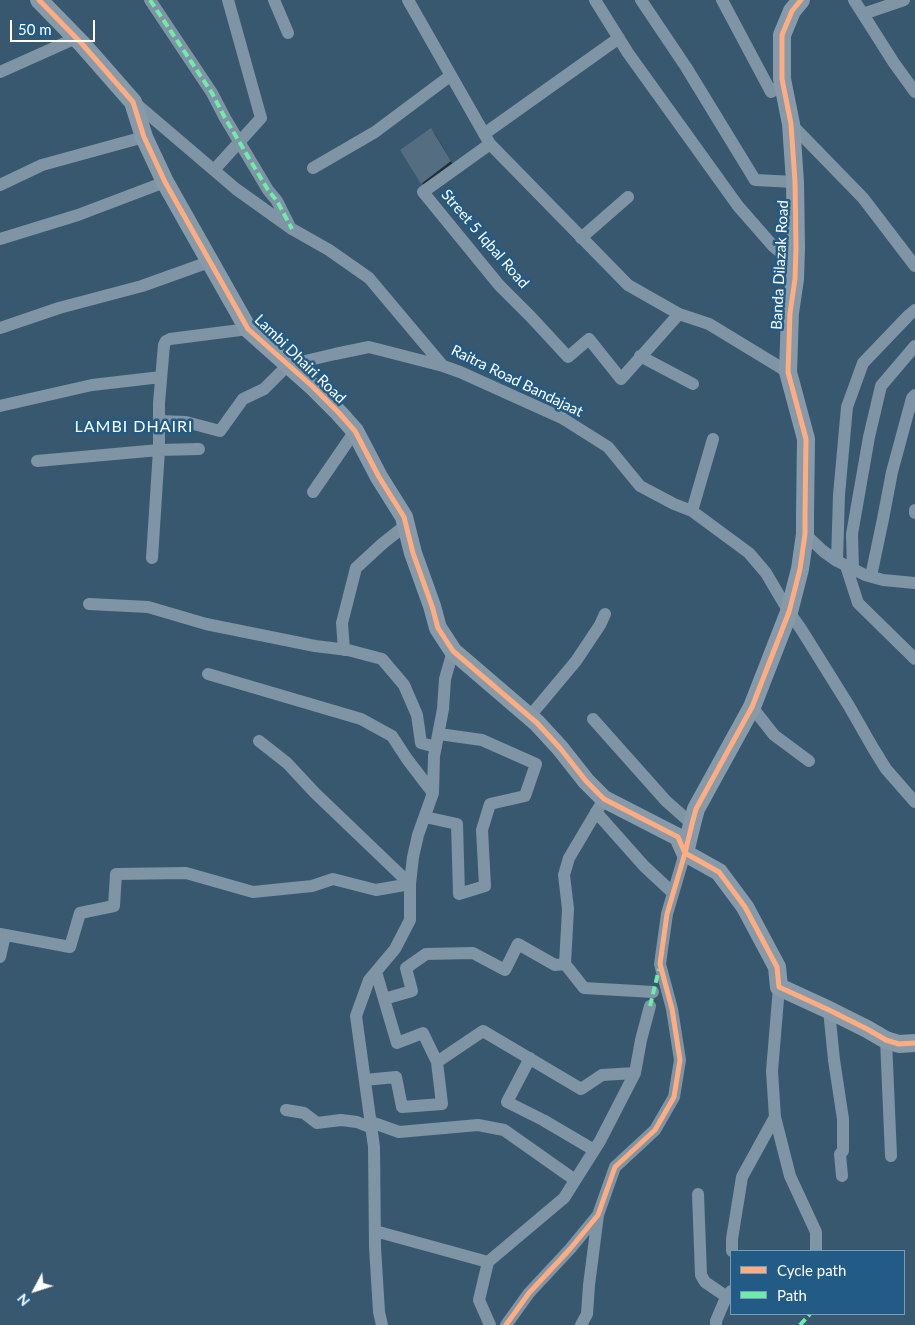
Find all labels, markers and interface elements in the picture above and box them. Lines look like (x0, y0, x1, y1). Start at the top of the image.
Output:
scale bar (12, 10, 98, 42)
text: 50 m (18, 20, 52, 38)
street label: Street 5 Iqbal Road (437, 186, 533, 292)
street label: Banda Dilazak Road (768, 200, 792, 330)
street label: Lambi Dhairi Road (251, 311, 349, 407)
street label: Raitra Road Bandajaat (448, 341, 586, 421)
district label: LAMBI DHAIRI (73, 417, 195, 437)
legend (730, 1250, 905, 1315)
text: Cycle path (777, 1261, 846, 1279)
north arrow (10, 1265, 60, 1315)
text: Path (777, 1286, 807, 1304)
text: N (13, 1290, 33, 1310)

